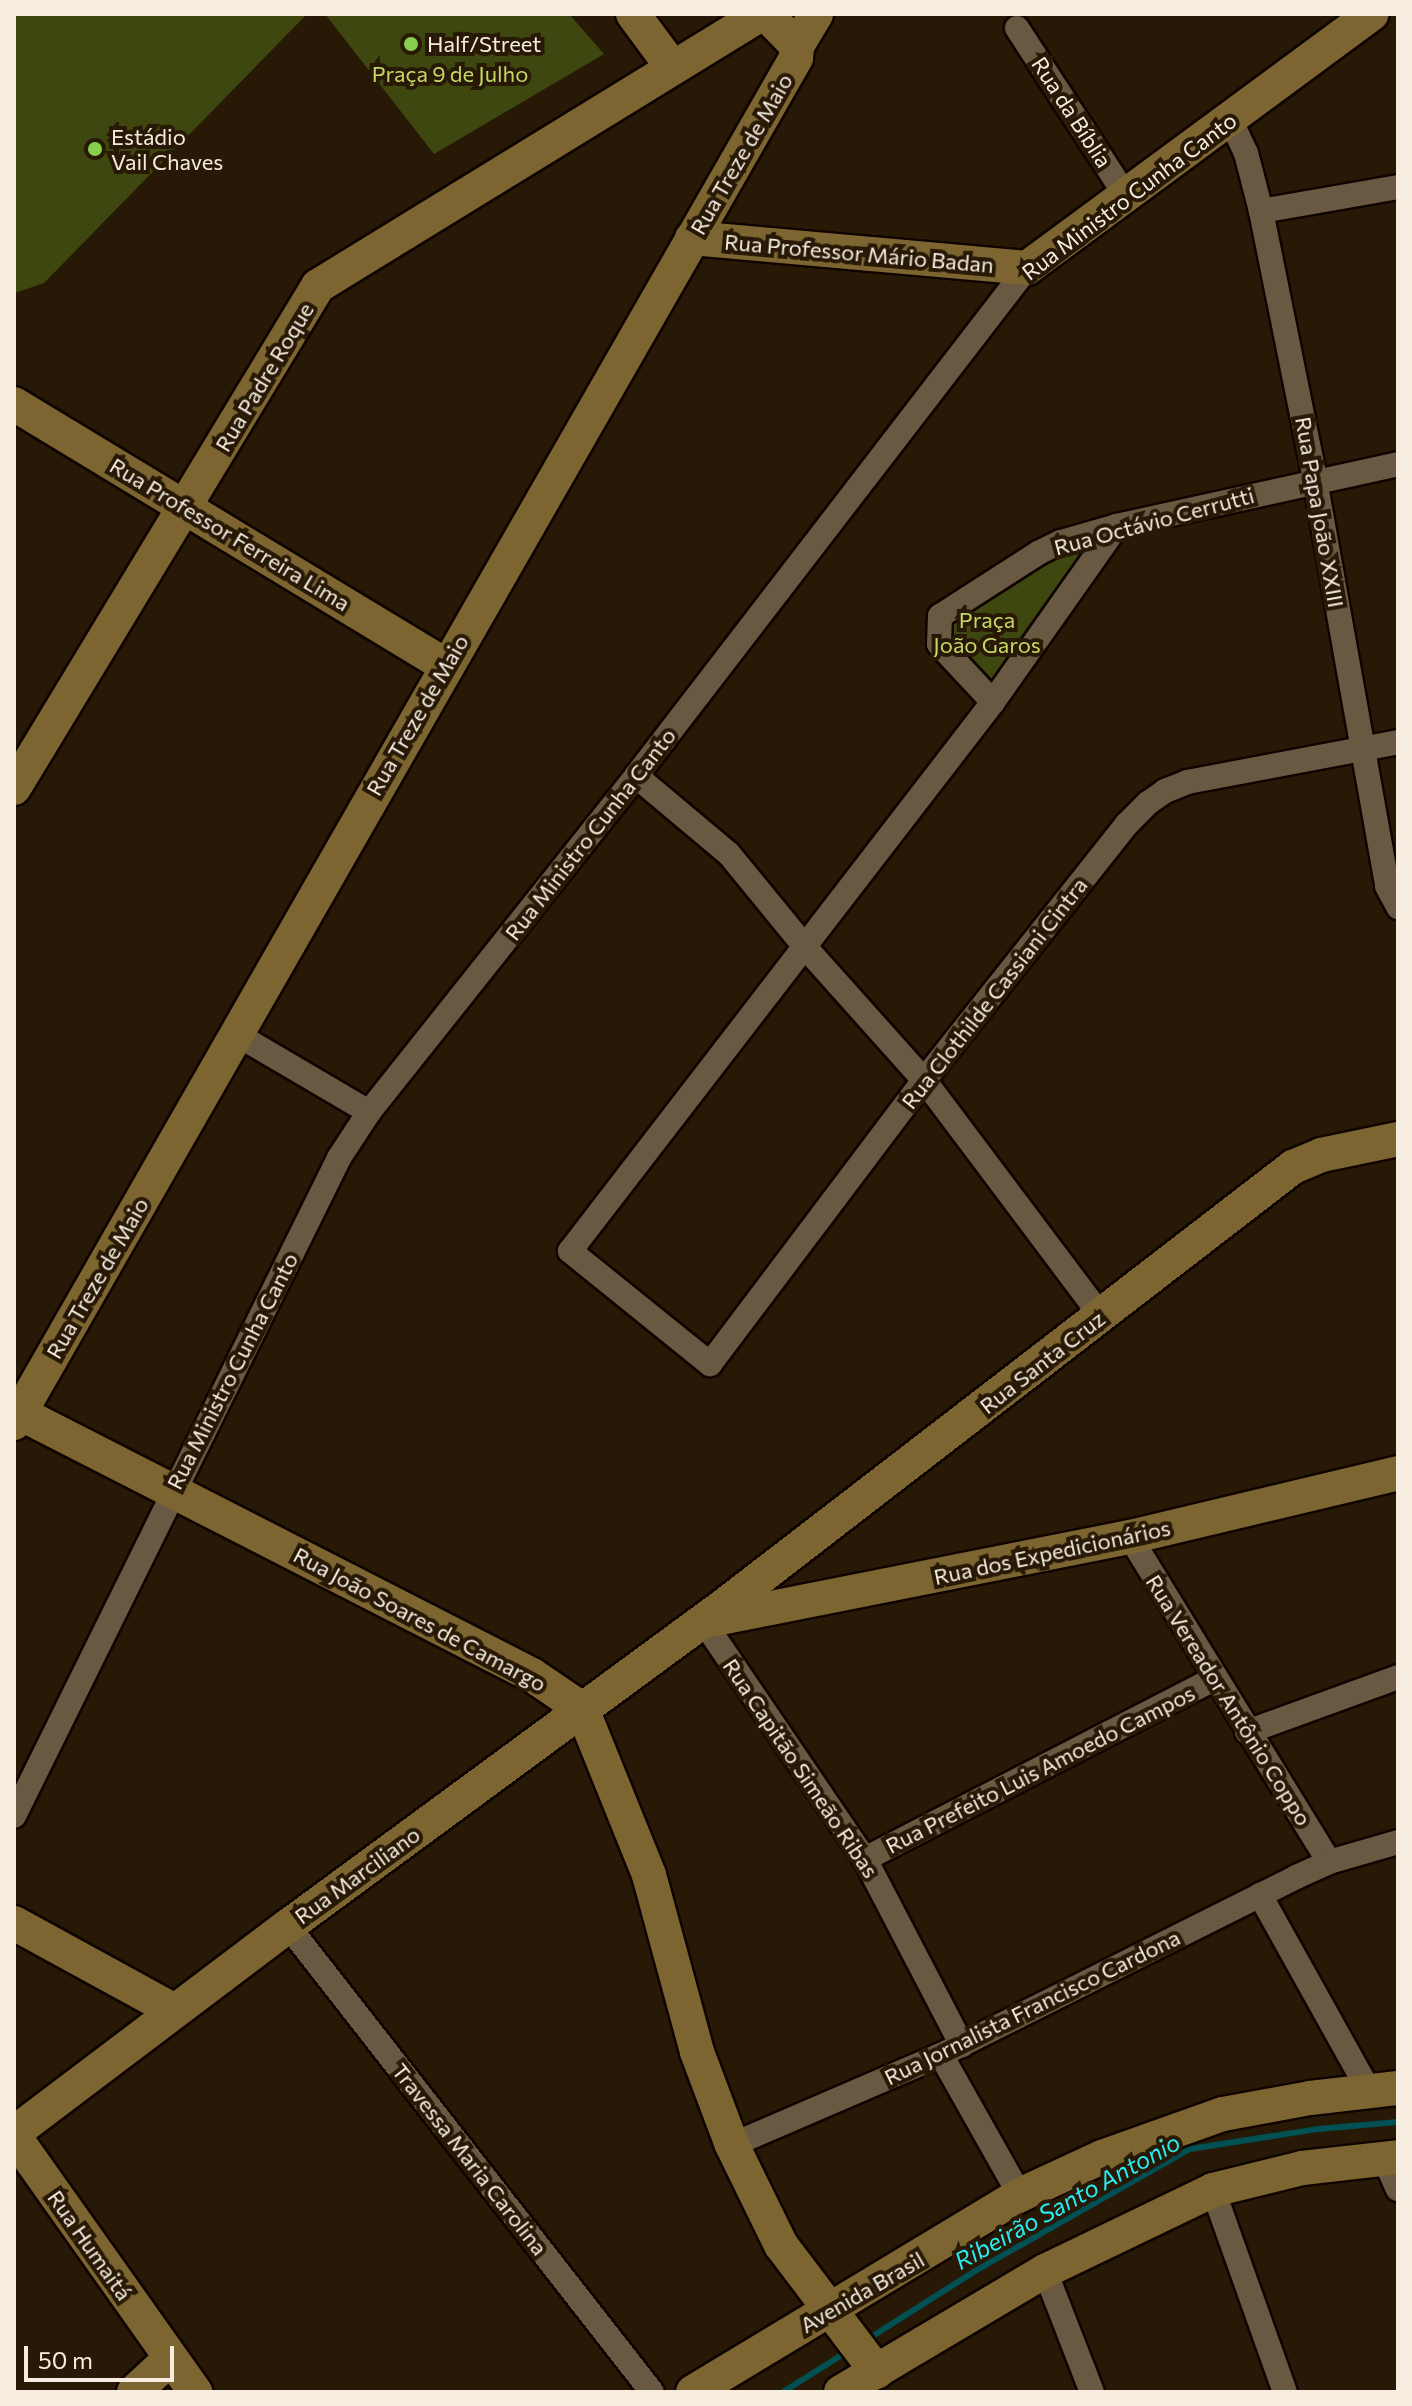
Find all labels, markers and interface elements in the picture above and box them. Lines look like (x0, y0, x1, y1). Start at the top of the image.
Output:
place label: Half/Street (427, 31, 541, 57)
marker: Half/Street (402, 35, 420, 53)
street label: Rua da Bíblia (1026, 52, 1118, 172)
park label: Praça 9 de Julho (372, 61, 528, 87)
street label: Rua Treze de Maio (684, 69, 798, 239)
street label: Rua Ministro Cunha Canto (1017, 107, 1241, 285)
place label: Estádio Vail Chaves (111, 123, 223, 174)
marker: Estádio Vail Chaves (86, 140, 104, 158)
street label: Rua Professor Mário Badan (723, 228, 995, 278)
street label: Rua Padre Roque (209, 298, 319, 456)
street label: Rua Papa João XXIII (1290, 415, 1350, 609)
street label: Rua Professor Ferreira Lima (105, 452, 355, 616)
street label: Rua Octávio Cerrutti (1051, 482, 1257, 560)
park label: Praça João Garos (933, 606, 1041, 658)
street label: Rua Treze de Maio (360, 630, 474, 800)
street label: Rua Ministro Cunha Canto (499, 723, 681, 945)
street label: Rua Clothilde Cassiani Cintra (895, 872, 1093, 1114)
street label: Rua Treze de Maio (40, 1193, 154, 1363)
street label: Rua Ministro Cunha Canto (161, 1248, 303, 1494)
street label: Rua Santa Cruz (974, 1305, 1110, 1419)
street label: Rua dos Expedicionários (931, 1514, 1173, 1590)
street label: Rua João Soares de Camargo (289, 1541, 551, 1697)
street label: Rua Vereador Antônio Coppo (1141, 1570, 1317, 1830)
street label: Rua Capitão Simeão Ribas (718, 1653, 884, 1883)
street label: Rua Prefeito Luis Amoedo Campos (881, 1679, 1199, 1859)
street label: Rua Marciliano (289, 1821, 425, 1929)
street label: Rua Jornalista Francisco Cardona (880, 1924, 1184, 2090)
street label: Travessa Maria Carolina (387, 2058, 553, 2260)
water label: Ribeirão Santo Antonio (949, 2127, 1185, 2275)
street label: Rua Humaitá (42, 2185, 138, 2305)
street label: Avenida Brasil (795, 2246, 929, 2338)
scale bar (28, 2330, 178, 2380)
text: 50 m (38, 2345, 93, 2374)

